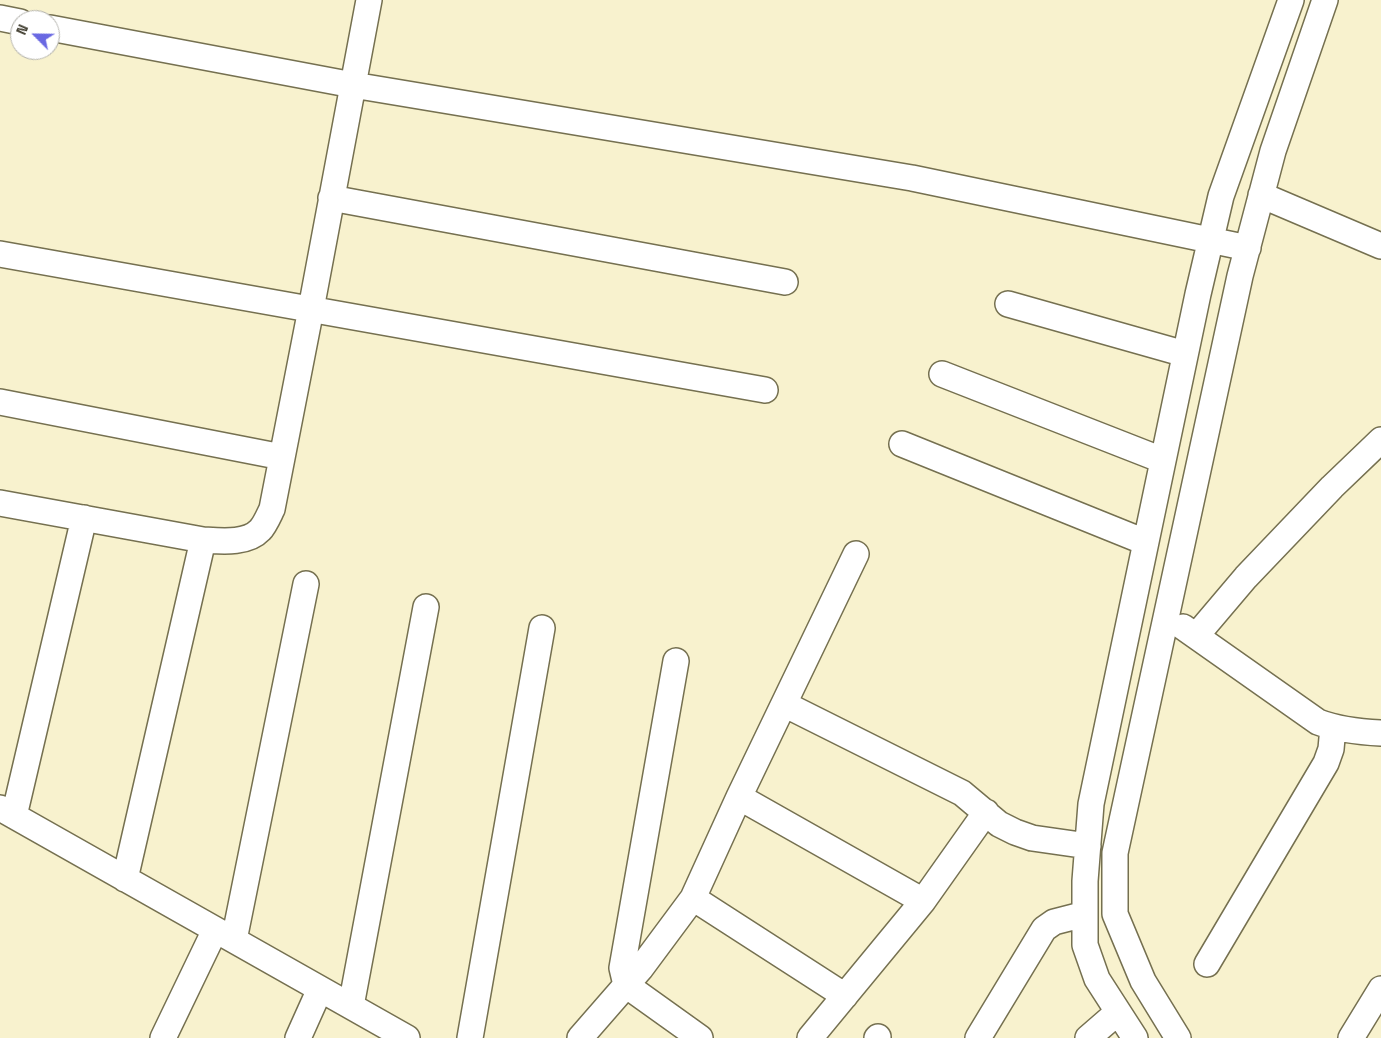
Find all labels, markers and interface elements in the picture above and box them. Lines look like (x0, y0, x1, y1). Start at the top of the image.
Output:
north arrow (10, 10, 60, 60)
text: N (12, 22, 32, 37)

